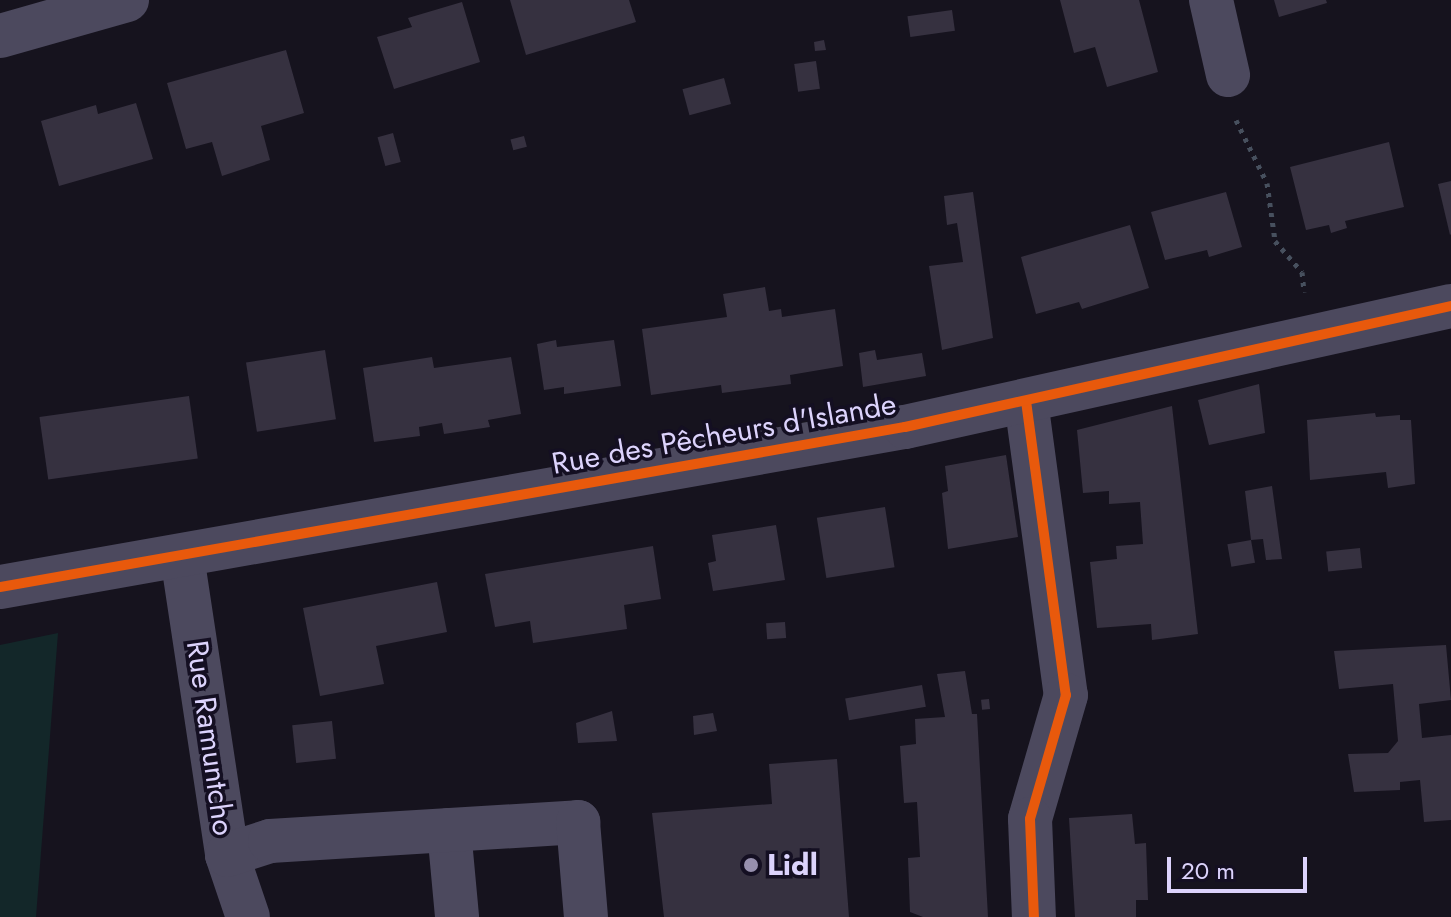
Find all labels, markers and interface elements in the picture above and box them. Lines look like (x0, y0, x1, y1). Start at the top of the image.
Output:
street label: Rue des Pêcheurs d'Islande (549, 386, 899, 482)
street label: Rue Ramuntcho (178, 638, 242, 838)
scale bar (1171, 841, 1311, 891)
place label: Lidl (767, 847, 818, 883)
text: 20 m (1181, 853, 1235, 888)
marker: Lidl (742, 856, 760, 874)

